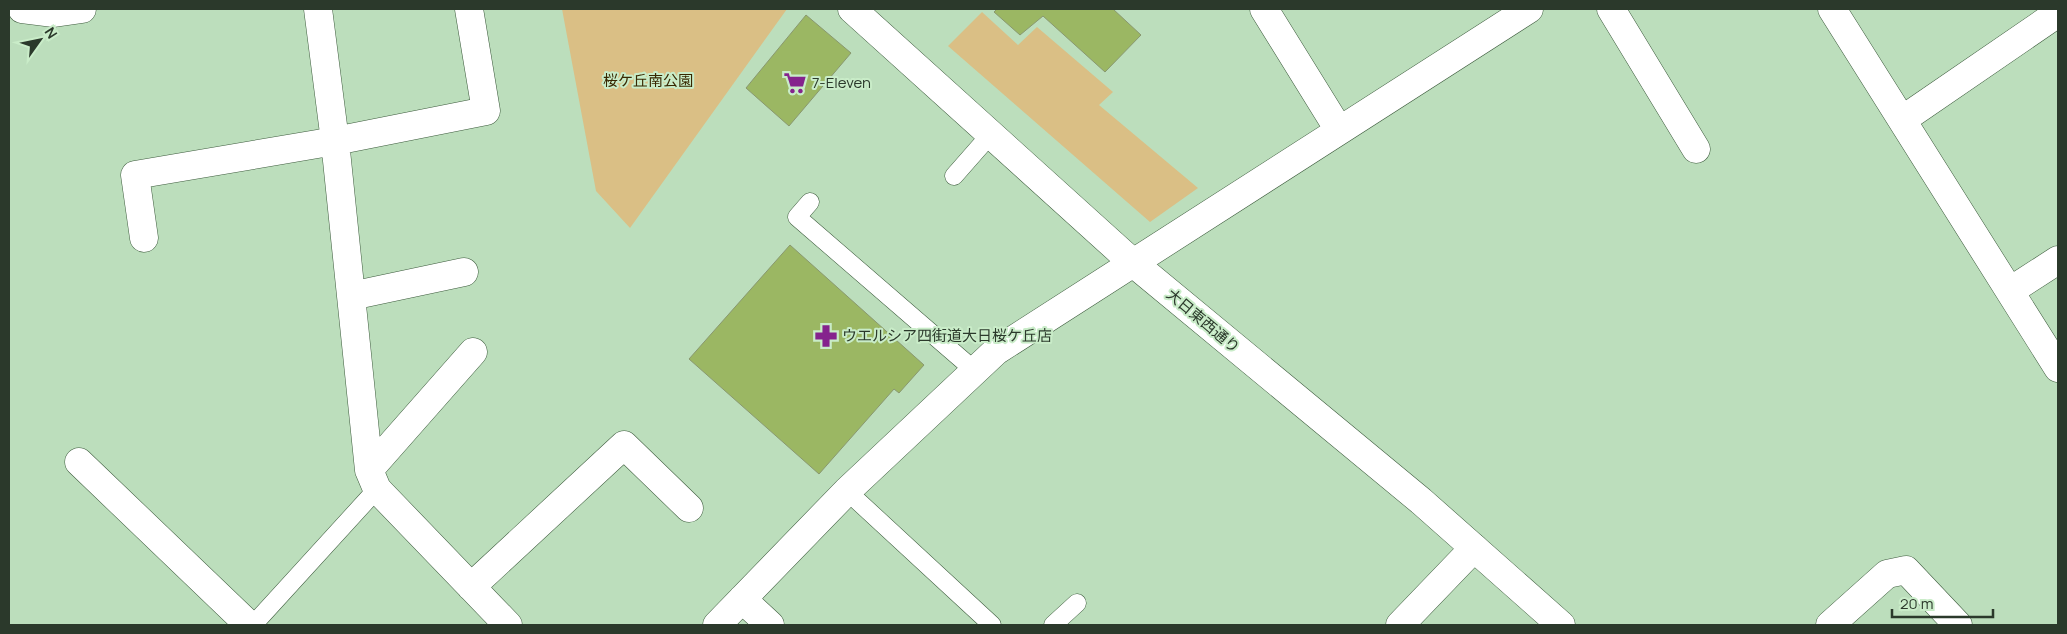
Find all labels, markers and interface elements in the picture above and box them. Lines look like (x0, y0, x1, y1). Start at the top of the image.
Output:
north arrow (15, 15, 65, 65)
text: N (41, 23, 62, 42)
park label: 桜ケ丘南公園 (603, 70, 693, 91)
supermarket icon: 7-Eleven (782, 70, 808, 96)
place label: 7-Eleven (812, 72, 871, 93)
street label: 大日東西通り (1162, 284, 1245, 358)
pharmacy icon: ウエルシア四街道大日桜ケ丘店 (813, 323, 839, 349)
place label: ウエルシア四街道大日桜ケ丘店 (842, 325, 1052, 346)
scale bar (1892, 586, 1993, 618)
text: 20 m (1900, 593, 1933, 614)

